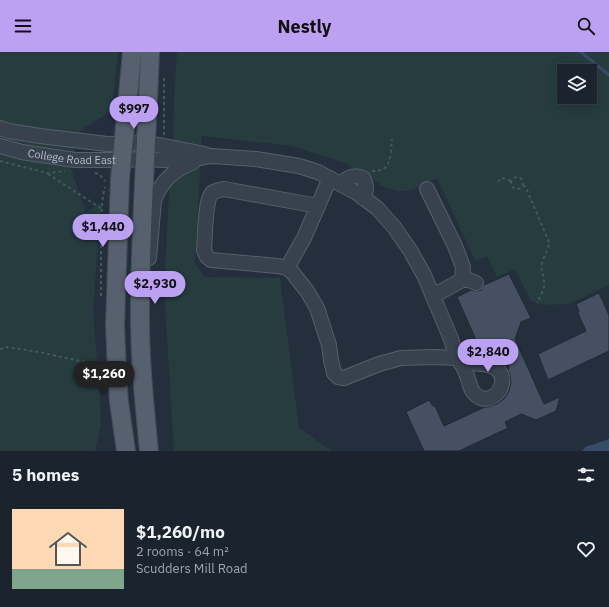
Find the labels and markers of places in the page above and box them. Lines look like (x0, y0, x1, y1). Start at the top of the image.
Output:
pin: $997 (110, 96, 158, 130)
pin: $1,440 (70, 214, 136, 248)
pin: $2,930 (122, 271, 188, 305)
pin: $2,840 (455, 339, 521, 373)
pin: $1,260 (71, 361, 137, 395)

